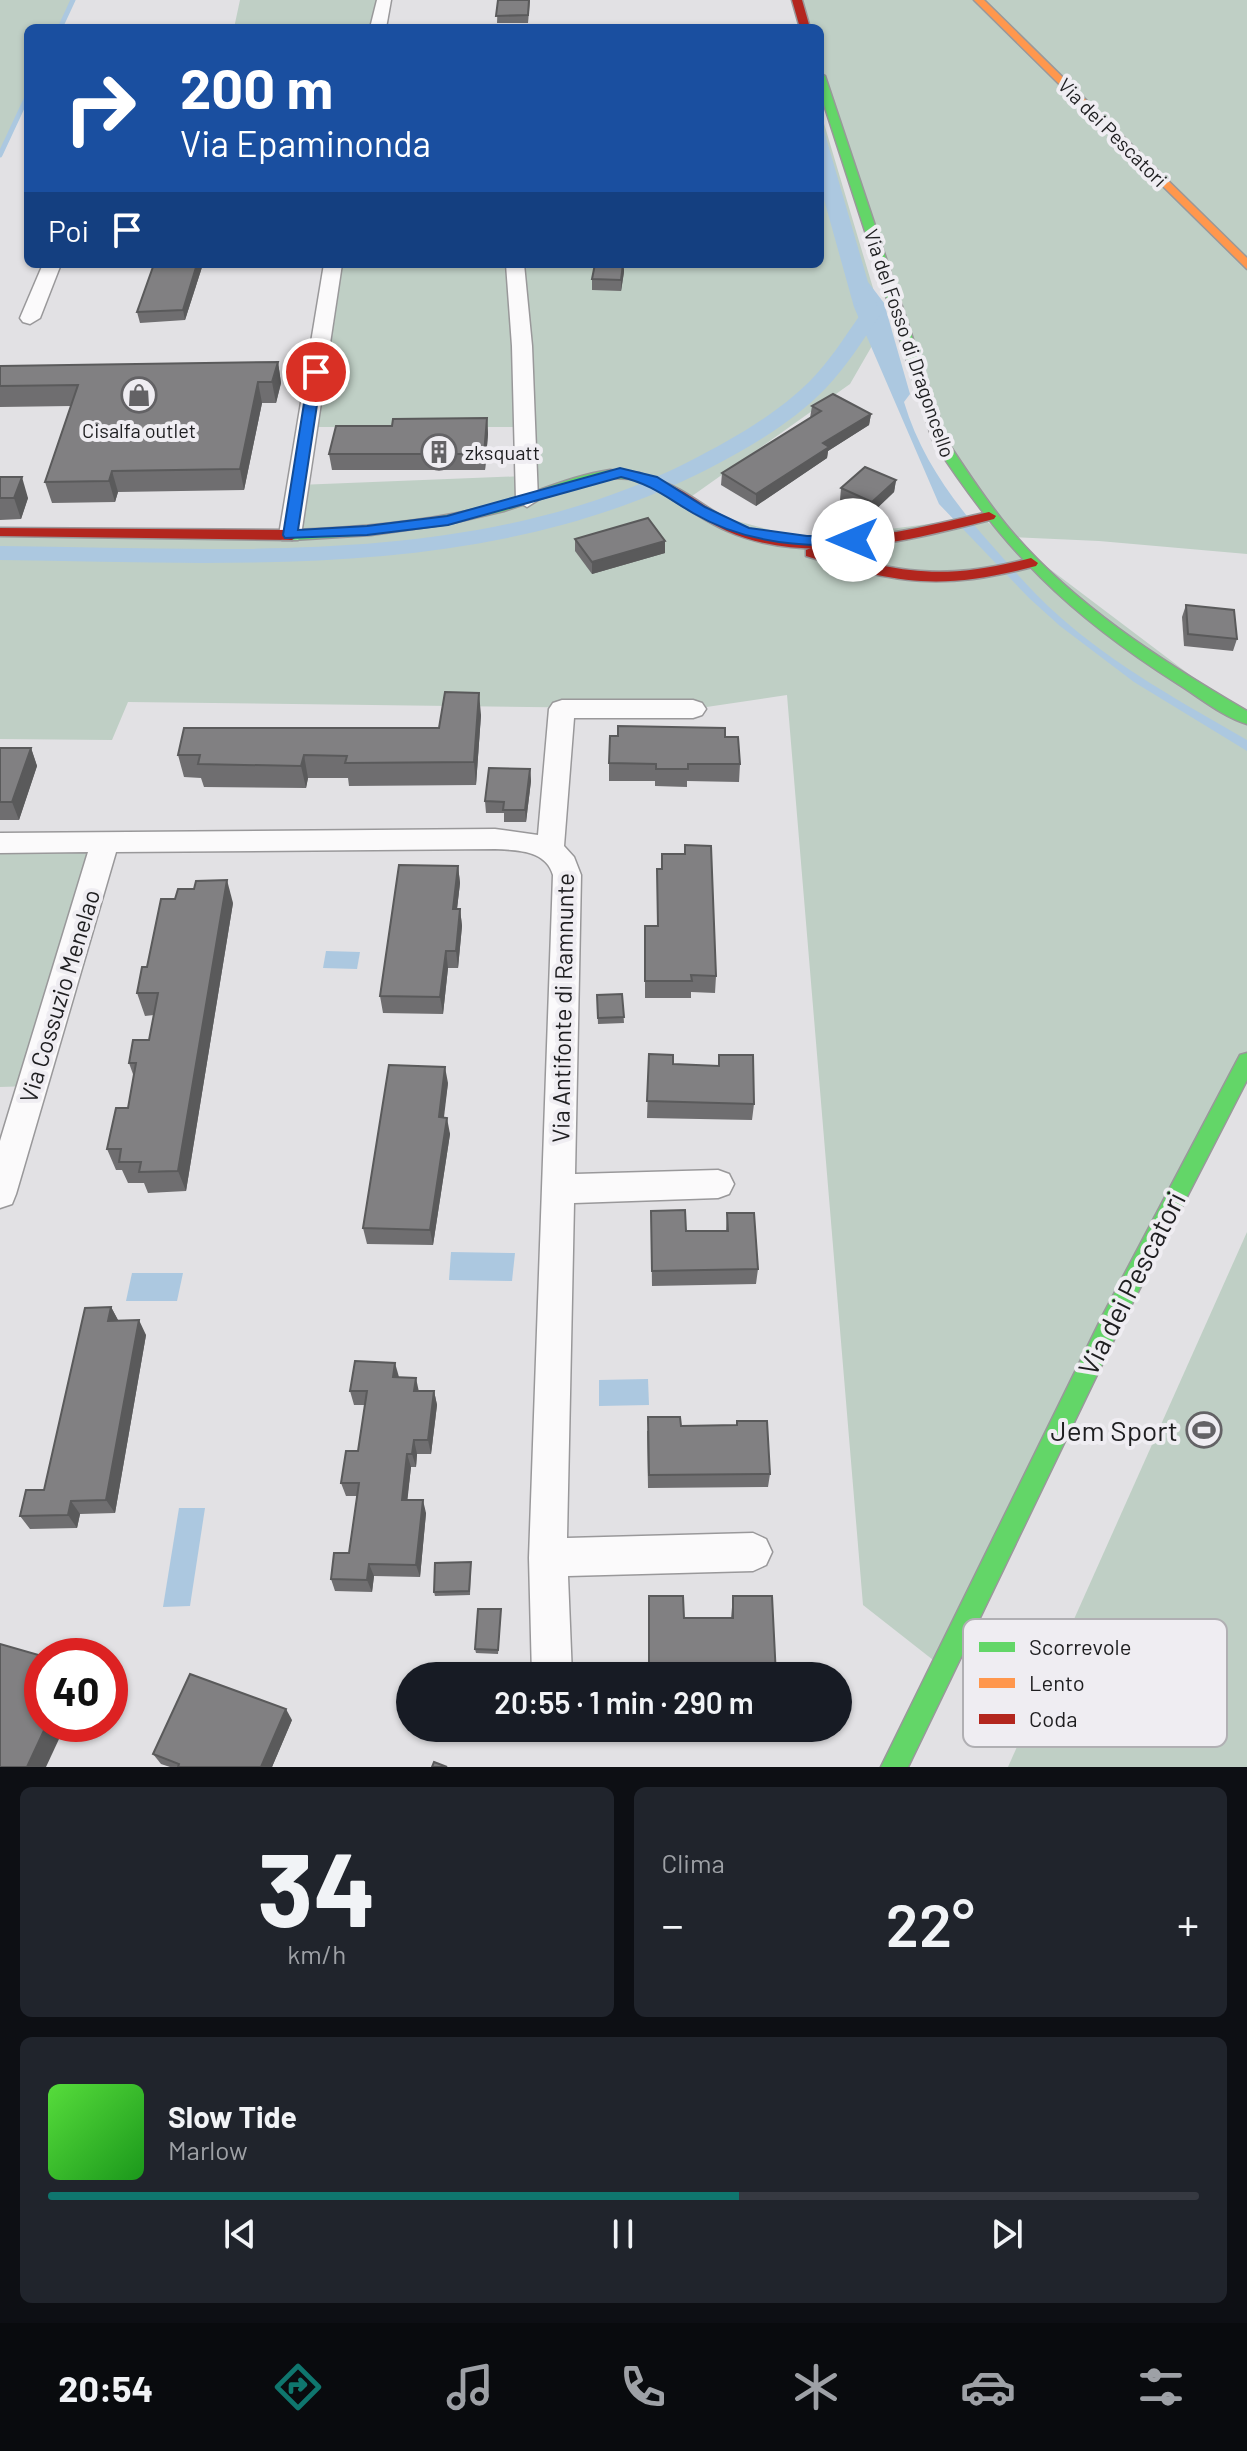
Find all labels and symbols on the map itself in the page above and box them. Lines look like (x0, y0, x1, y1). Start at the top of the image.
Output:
street label: Via dei Pescatori (1054, 73, 1172, 191)
street label: Via del Fosso di Dragoncello (860, 226, 960, 460)
pin (282, 338, 350, 406)
shop icon: Cisalfa outlet (120, 376, 158, 414)
place label: Cisalfa outlet (82, 418, 196, 442)
building icon: zksquatt (420, 433, 458, 471)
place label: zksquatt (465, 440, 540, 464)
position arrow (811, 498, 895, 582)
street label: Via Antifonte di Ramnunte (545, 873, 579, 1143)
street label: Via Cossuzio Menelao (13, 886, 105, 1106)
street label: Via dei Pescatori (1070, 1185, 1192, 1381)
sports icon: Jem Sport (1185, 1411, 1223, 1449)
place label: Jem Sport (1051, 1413, 1178, 1447)
legend (963, 1619, 1227, 1747)
text: Scorrevole (1029, 1633, 1131, 1659)
speed limit sign: 40 (24, 1638, 128, 1742)
text: Lento (1029, 1669, 1085, 1695)
text: Coda (1029, 1705, 1078, 1731)

